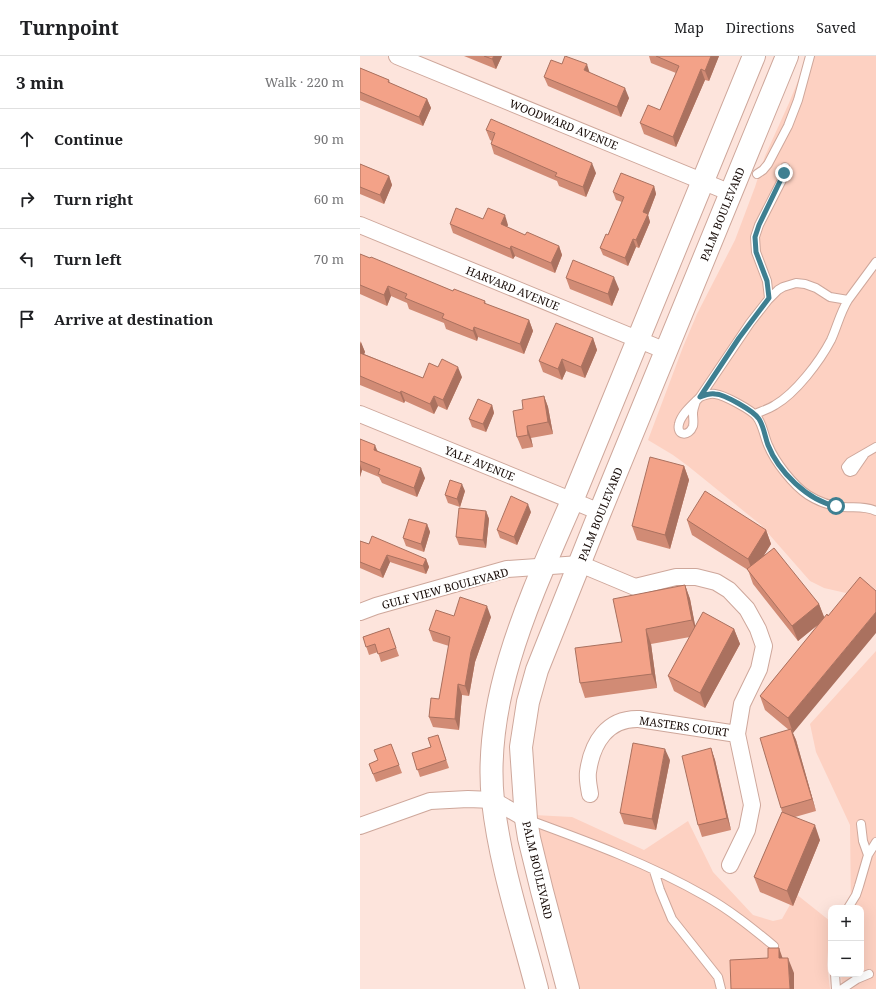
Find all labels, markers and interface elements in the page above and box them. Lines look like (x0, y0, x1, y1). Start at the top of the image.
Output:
text: Turnpoint (20, 15, 119, 41)
text: Map (674, 18, 704, 37)
text: Directions (726, 18, 794, 37)
text: Saved (816, 18, 856, 37)
text: 3 min (16, 71, 64, 94)
text: Walk · 220 m (265, 73, 344, 91)
street label: WOODWARD AVENUE (507, 95, 621, 153)
icon: ahead (16, 128, 38, 150)
text: Continue (54, 129, 123, 149)
text: 90 m (314, 130, 344, 148)
route end (775, 164, 793, 182)
street label: PALM BOULEVARD (696, 165, 748, 263)
icon: right (16, 188, 38, 210)
text: Turn right (54, 189, 133, 209)
text: 60 m (314, 190, 344, 208)
icon: left (16, 248, 38, 270)
text: Turn left (54, 249, 122, 269)
text: 70 m (314, 250, 344, 268)
street label: HARVARD AVENUE (464, 262, 562, 314)
icon: arrive (16, 308, 38, 330)
text: Arrive at destination (54, 309, 213, 329)
street label: YALE AVENUE (442, 442, 518, 484)
street label: PALM BOULEVARD (574, 465, 626, 563)
route start (827, 497, 845, 515)
street label: GULF VIEW BOULEVARD (380, 564, 510, 612)
street label: MASTERS COURT (638, 712, 730, 740)
street label: PALM BOULEVARD (519, 820, 557, 920)
map controls (828, 905, 864, 977)
button: + (828, 905, 864, 941)
button: − (828, 941, 864, 977)

